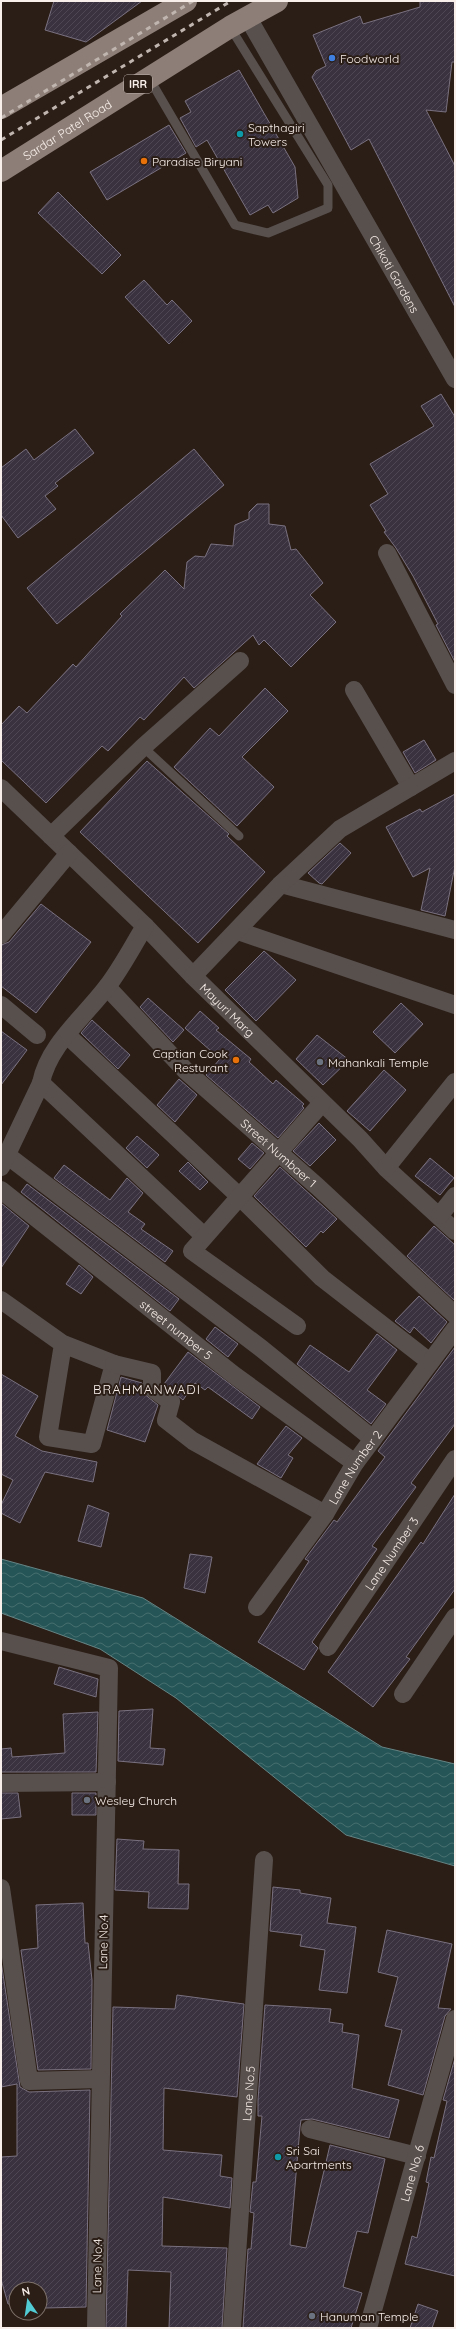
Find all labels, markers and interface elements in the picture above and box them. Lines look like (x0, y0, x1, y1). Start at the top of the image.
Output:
place label: Foodworld (340, 51, 399, 66)
marker: Foodworld (327, 53, 337, 63)
road number: IRR (124, 75, 152, 93)
street label: Sardar Patel Road (20, 96, 114, 163)
place label: Sapthagiri Towers (248, 120, 305, 149)
marker: Sapthagiri Towers (235, 129, 245, 139)
place label: Paradise Biryani (152, 154, 242, 169)
marker: Paradise Biryani (139, 156, 149, 166)
street label: Chikoti Gardens (366, 232, 423, 316)
street label: Mayuri Marg (197, 980, 258, 1040)
place label: Captian Cook Resturant (153, 1046, 228, 1075)
marker: Captian Cook Resturant (231, 1055, 241, 1065)
place label: Mahankali Temple (328, 1055, 429, 1070)
marker: Mahankali Temple (315, 1057, 325, 1067)
street label: Street Numbaer 1 (238, 1115, 320, 1190)
street label: street number 5 (137, 1296, 216, 1363)
district label: BRAHMANWADI (93, 1381, 201, 1397)
street label: Lane Number 2 (325, 1427, 385, 1507)
street label: Lane Number 3 (361, 1514, 421, 1593)
place label: Wesley Church (95, 1793, 177, 1808)
marker: Wesley Church (82, 1795, 92, 1805)
street label: Lane No.4 (95, 1914, 111, 1970)
street label: Lane No.5 (239, 2065, 257, 2122)
street label: Lane No. 6 (396, 2142, 427, 2203)
place label: Sri Sai Apartments (286, 2143, 352, 2172)
marker: Sri Sai Apartments (273, 2152, 283, 2162)
street label: Lane No.4 (89, 2238, 105, 2294)
north arrow (8, 2281, 48, 2321)
text: N (20, 2284, 31, 2299)
place label: Hanuman Temple (320, 2309, 419, 2324)
marker: Hanuman Temple (307, 2311, 317, 2321)

